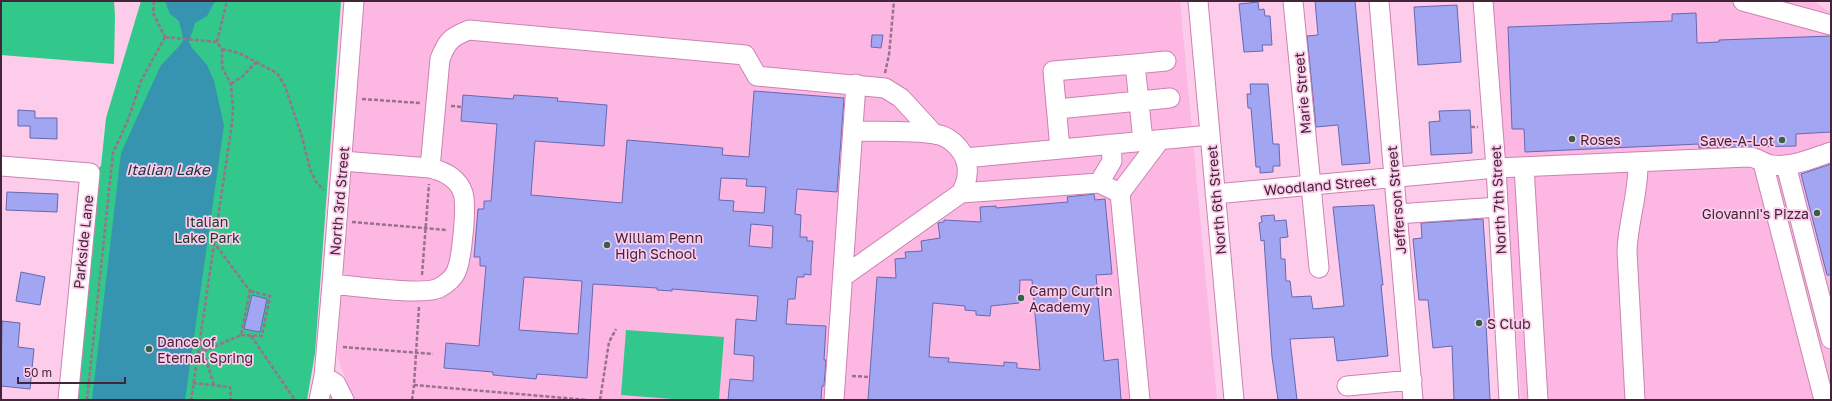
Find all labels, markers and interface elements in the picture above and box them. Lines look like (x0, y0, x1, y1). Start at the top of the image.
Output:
street label: Marie Street (1290, 51, 1314, 135)
place label: Roses (1580, 131, 1621, 148)
place label: Save-A-Lot (1700, 132, 1774, 149)
marker: Roses (1567, 134, 1577, 144)
marker: Save-A-Lot (1777, 135, 1787, 145)
street label: North 6th Street (1203, 144, 1229, 256)
street label: Jefferson Street (1383, 145, 1409, 255)
street label: North 7th Street (1487, 145, 1509, 255)
street label: North 3rd Street (326, 146, 352, 256)
water label: Italian Lake (126, 160, 211, 178)
street label: Woodland Street (1263, 172, 1377, 198)
street label: Parkside Lane (70, 194, 96, 290)
place label: Giovanni's Pizza (1702, 205, 1809, 222)
marker: Giovanni's Pizza (1812, 208, 1822, 218)
park label: Italian Lake Park (174, 213, 240, 246)
place label: William Penn High School (615, 229, 703, 262)
marker: William Penn High School (602, 240, 612, 250)
place label: Camp Curtin Academy (1029, 282, 1113, 315)
marker: Camp Curtin Academy (1016, 293, 1026, 303)
place label: S Club (1487, 315, 1531, 332)
marker: S Club (1474, 318, 1484, 328)
place label: Dance of Eternal Spring (157, 333, 253, 366)
marker: Dance of Eternal Spring (144, 344, 154, 354)
scale bar (18, 359, 125, 385)
text: 50 m (24, 365, 52, 380)

